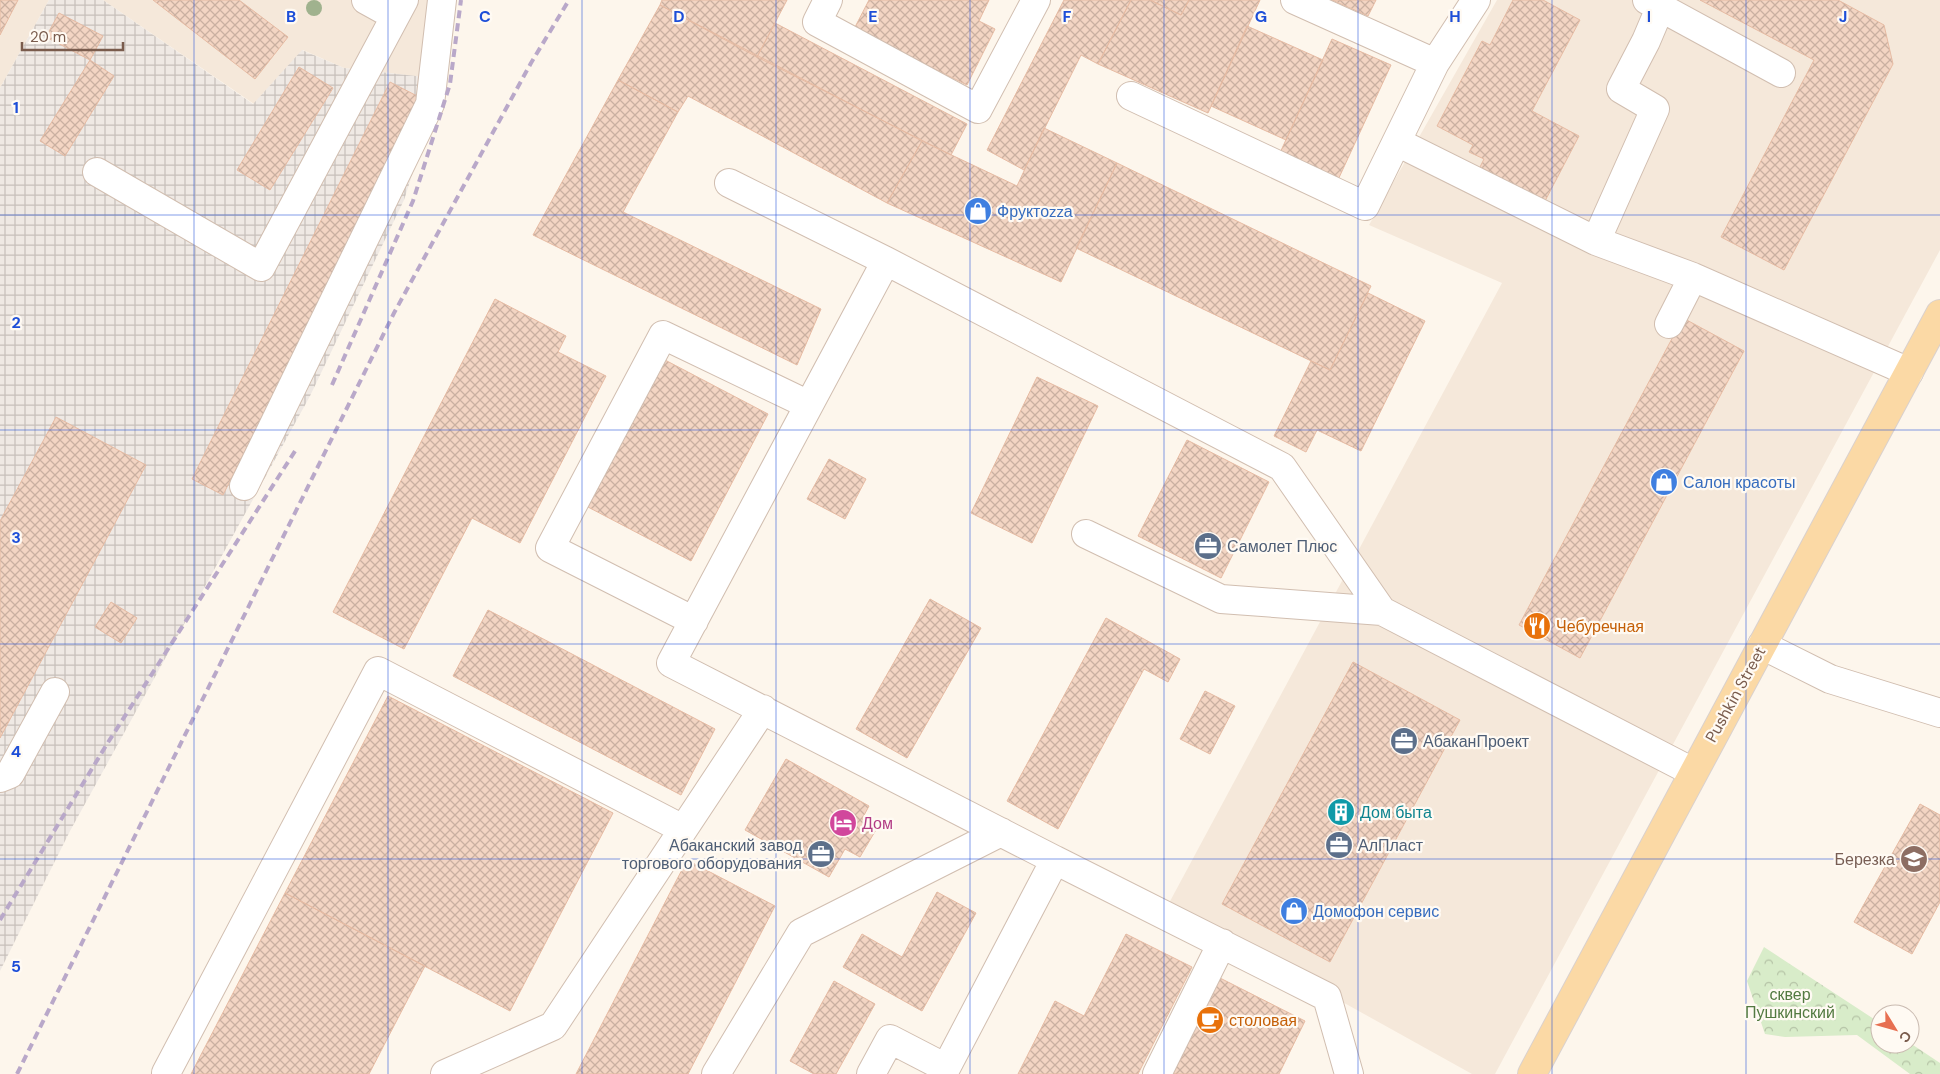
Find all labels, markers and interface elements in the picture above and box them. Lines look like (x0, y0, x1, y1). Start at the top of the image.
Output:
text: B (286, 6, 296, 27)
text: C (479, 6, 491, 27)
text: D (673, 6, 685, 27)
text: E (868, 6, 878, 27)
text: F (1063, 6, 1072, 27)
text: G (1255, 6, 1267, 27)
text: H (1449, 6, 1461, 27)
text: I (1647, 6, 1651, 27)
text: J (1839, 6, 1847, 27)
scale bar (22, 20, 124, 52)
text: 20 m (30, 27, 66, 47)
text: 1 (13, 97, 19, 118)
shop icon: Фруктоzzа (963, 196, 993, 226)
place label: Фруктоzzа (997, 201, 1073, 222)
text: 2 (11, 312, 21, 333)
shop icon: Салон красоты (1649, 467, 1679, 497)
place label: Салон красоты (1683, 472, 1796, 493)
text: 3 (11, 527, 21, 548)
office icon: Самолет Плюс (1193, 531, 1223, 561)
place label: Самолет Плюс (1227, 536, 1337, 557)
restaurant icon: Чебуречная (1522, 611, 1552, 641)
place label: Чебуречная (1556, 616, 1644, 637)
street label: Pushkin Street (1700, 643, 1770, 746)
office icon: АбаканПроект (1389, 726, 1419, 756)
place label: АбаканПроект (1423, 731, 1530, 752)
text: 4 (11, 741, 21, 762)
building icon: Дом быта (1326, 797, 1356, 827)
place label: Дом быта (1360, 802, 1432, 823)
hotel icon: Дом (828, 808, 858, 838)
place label: Дом (862, 813, 893, 834)
office icon: АлПласт (1324, 830, 1354, 860)
place label: Абаканский завод торгового оборудования (622, 835, 803, 874)
place label: АлПласт (1358, 835, 1424, 856)
office icon: Абаканский завод торгового оборудования (806, 839, 836, 869)
school or university icon: Березка (1899, 844, 1929, 874)
place label: Березка (1835, 849, 1895, 870)
shop icon: Домофон сервис (1279, 896, 1309, 926)
place label: Домофон сервис (1313, 901, 1439, 922)
text: 5 (11, 956, 21, 977)
park label: сквер Пушкинский (1745, 984, 1835, 1023)
north arrow (1870, 1004, 1920, 1054)
cafe icon: столовая (1195, 1005, 1225, 1035)
place label: столовая (1229, 1010, 1297, 1031)
text: С (1895, 1027, 1916, 1046)

